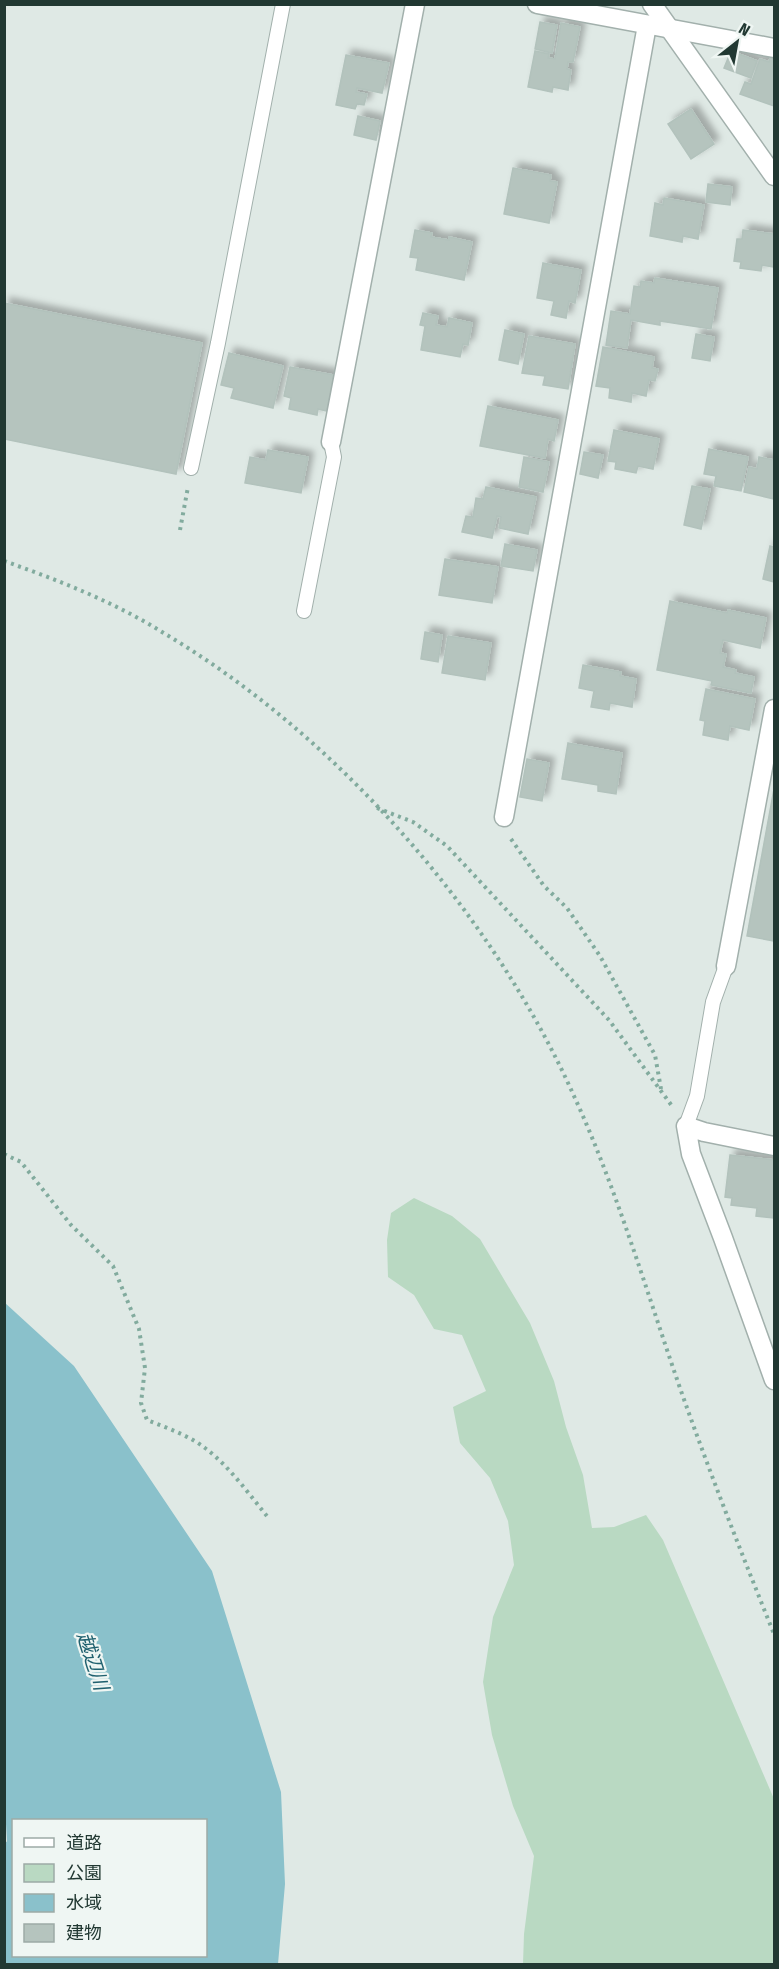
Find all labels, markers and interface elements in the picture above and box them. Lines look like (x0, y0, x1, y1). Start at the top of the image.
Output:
north arrow (707, 12, 767, 72)
text: N (735, 19, 753, 40)
water label: 越辺川 (72, 1629, 114, 1695)
legend (12, 1819, 207, 1957)
text: 道路 (66, 1832, 102, 1854)
text: 公園 (66, 1862, 102, 1884)
text: 水域 (66, 1892, 102, 1914)
text: 建物 (66, 1922, 102, 1944)

